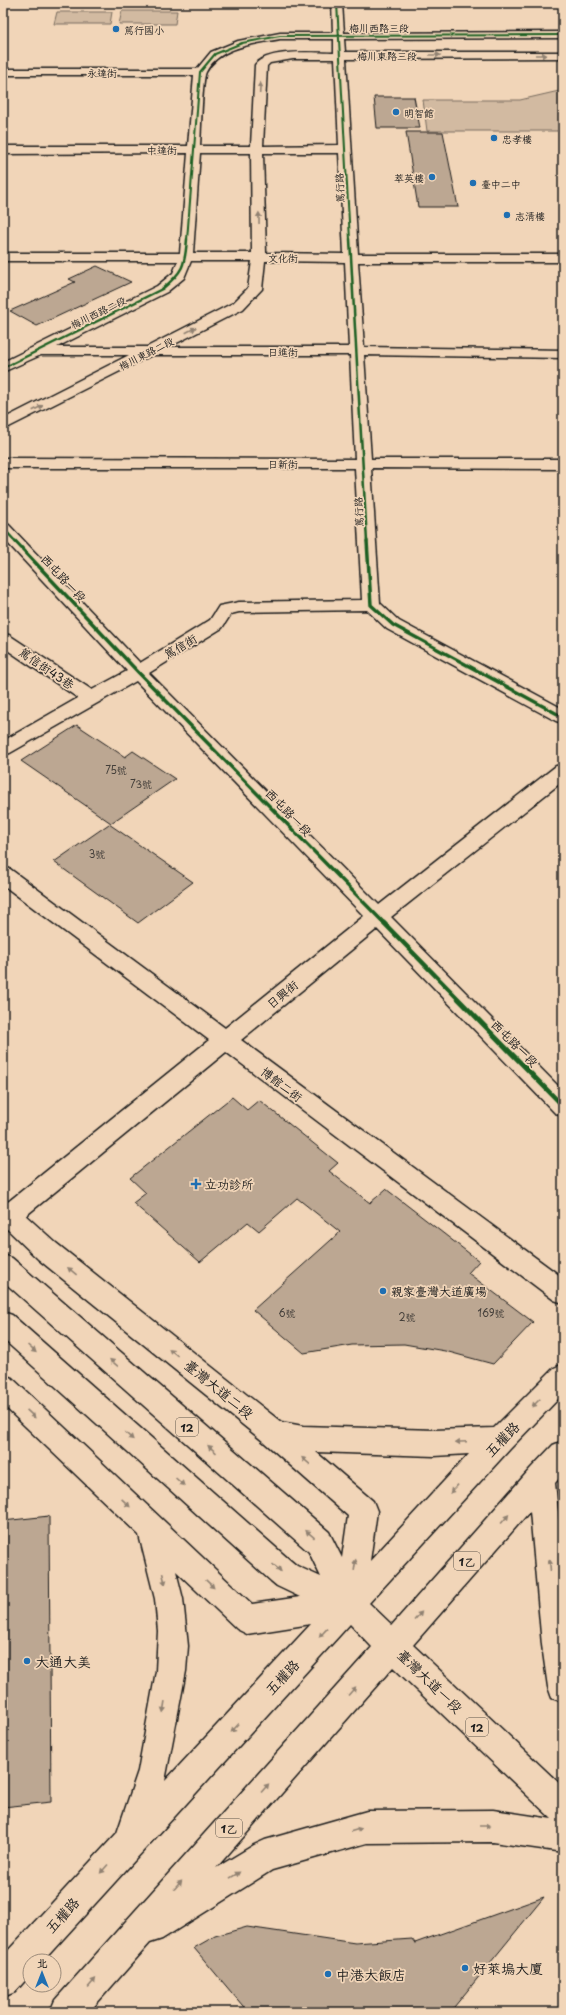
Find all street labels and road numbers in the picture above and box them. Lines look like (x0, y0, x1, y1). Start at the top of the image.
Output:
street label: 梅川西路三段 (349, 20, 409, 35)
street label: 梅川東路三段 (357, 48, 417, 63)
street label: 永達街 (87, 65, 117, 80)
street label: 中達街 (147, 142, 177, 157)
street label: 篤行路 (331, 173, 347, 203)
street label: 文化街 (268, 250, 298, 265)
street label: 梅川西路二段 (68, 292, 128, 332)
street label: 梅川東路二段 (116, 333, 176, 373)
street label: 日進街 (268, 344, 298, 359)
street label: 日新街 (268, 456, 298, 471)
street label: 篤行路 (350, 497, 366, 527)
street label: 西屯路一段 (37, 550, 91, 606)
street label: 篤信街 (160, 629, 200, 663)
street label: 篤信街43巷 (16, 643, 78, 693)
street label: 西屯路一段 (262, 784, 316, 840)
street label: 日興街 (262, 976, 302, 1012)
street label: 西屯路一段 (487, 1015, 543, 1071)
street label: 博館二街 (257, 1062, 307, 1106)
street label: 臺灣大道二段 (180, 1354, 258, 1424)
street label: 五權路 (480, 1417, 524, 1461)
road number: 12 (176, 1418, 198, 1436)
road number: 1乙 (454, 1552, 480, 1570)
street label: 臺灣大道一段 (392, 1644, 468, 1718)
street label: 五權路 (260, 1654, 304, 1700)
road number: 12 (466, 1718, 488, 1736)
road number: 1乙 (216, 1819, 242, 1837)
street label: 五權路 (40, 1892, 84, 1938)

